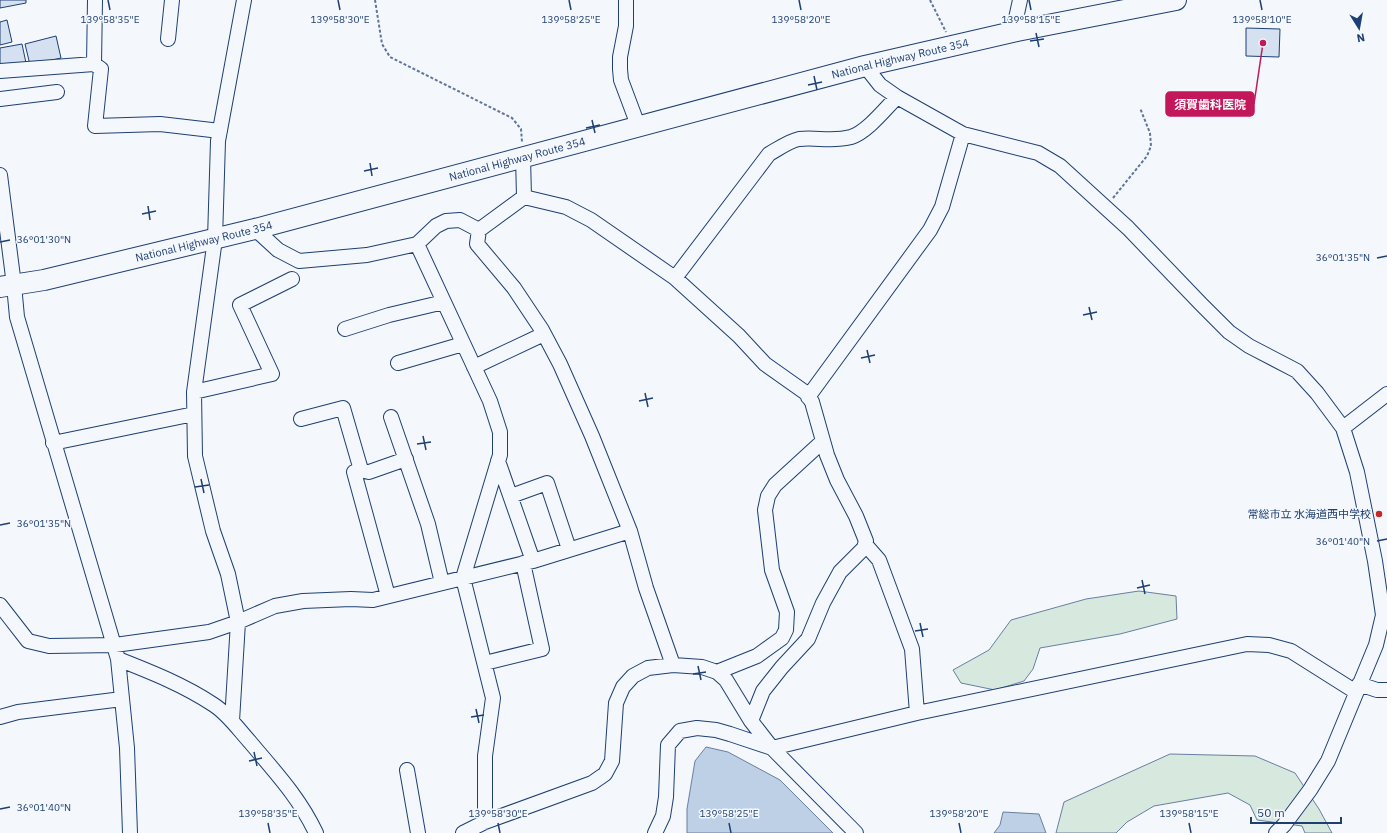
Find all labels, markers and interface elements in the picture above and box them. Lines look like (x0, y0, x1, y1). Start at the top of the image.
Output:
north arrow (1339, 8, 1379, 48)
text: 139°58'35"E (80, 13, 140, 26)
text: 139°58'30"E (310, 13, 370, 26)
text: 139°58'25"E (541, 13, 601, 26)
text: 139°58'20"E (771, 13, 831, 26)
text: 139°58'15"E (1001, 13, 1061, 26)
text: 139°58'10"E (1232, 13, 1292, 26)
text: N (1356, 30, 1366, 45)
street label: National Highway Route 354 (830, 35, 971, 82)
callout: 須賀歯科医院 (1166, 92, 1254, 116)
text: 須賀歯科医院 (1174, 97, 1246, 112)
street label: National Highway Route 354 (447, 134, 587, 184)
street label: National Highway Route 354 (134, 218, 274, 265)
text: 36°01'30"N (17, 233, 71, 246)
text: 36°01'35"N (1316, 251, 1370, 264)
place label: 常総市立 水海道西中学校 (1247, 507, 1371, 521)
marker: 常総市立 水海道西中学校 (1374, 509, 1384, 519)
text: 36°01'35"N (17, 517, 71, 530)
text: 36°01'40"N (1316, 535, 1370, 548)
scale bar (1251, 799, 1341, 825)
text: 36°01'40"N (17, 801, 71, 814)
text: 50 m (1257, 805, 1285, 820)
text: 139°58'35"E (238, 807, 298, 820)
text: 139°58'30"E (468, 807, 528, 820)
text: 139°58'25"E (699, 807, 759, 820)
text: 139°58'20"E (929, 807, 989, 820)
text: 139°58'15"E (1159, 807, 1219, 820)

